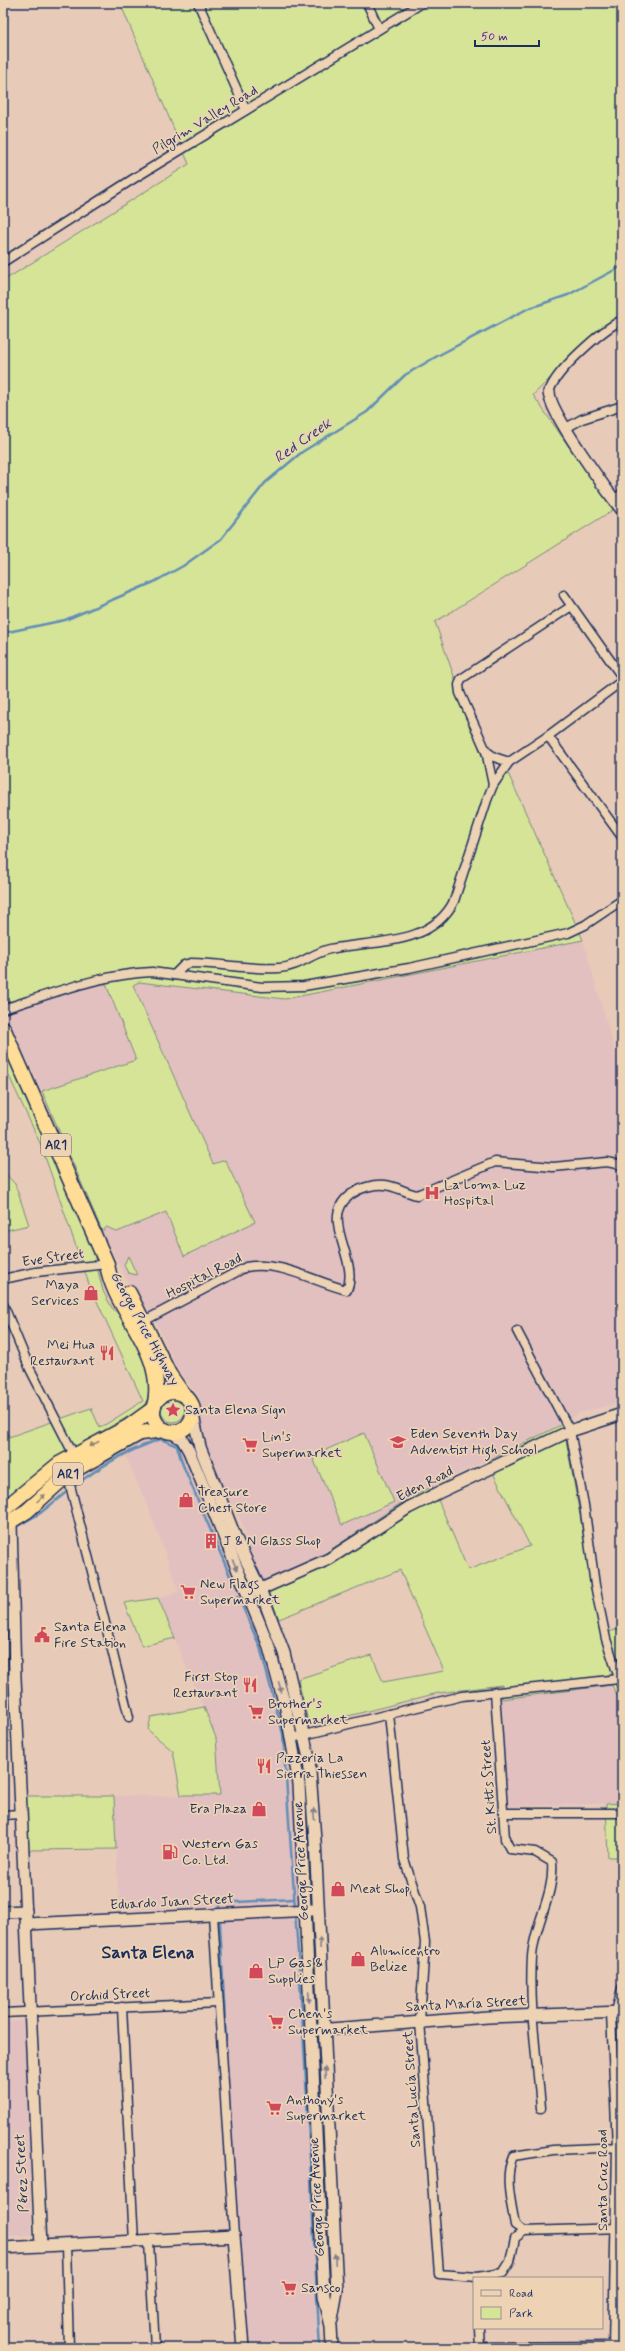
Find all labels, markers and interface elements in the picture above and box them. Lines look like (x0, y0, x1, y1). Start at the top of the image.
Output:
scale bar (475, 22, 539, 48)
text: 50 m (481, 29, 508, 45)
street label: Pilgrim Valley Road (149, 81, 262, 159)
water label: Red Creek (270, 414, 336, 468)
road number: AR1 (41, 1134, 71, 1156)
place label: La Loma Luz Hospital (444, 1176, 526, 1210)
hospital icon: La Loma Luz Hospital (423, 1184, 441, 1202)
street label: Eve Street (21, 1245, 85, 1271)
street label: Hospital Road (163, 1249, 245, 1303)
street label: George Price Highway (105, 1269, 184, 1390)
place label: Maya Services (31, 1276, 79, 1310)
shop icon: Maya Services (82, 1284, 100, 1302)
place label: Mei Hua Restaurant (30, 1336, 95, 1370)
restaurant icon: Mei Hua Restaurant (98, 1344, 116, 1362)
place icon: Santa Elena Sign (164, 1401, 182, 1419)
place label: Santa Elena Sign (185, 1401, 286, 1419)
place label: Eden Seventh Day Adventist High School (410, 1425, 537, 1461)
place label: Lin's Supermarket (262, 1428, 343, 1462)
school or university icon: Eden Seventh Day Adventist High School (389, 1433, 407, 1451)
supermarket icon: Lin's Supermarket (241, 1436, 259, 1454)
one-way arrow (88, 1441, 99, 1448)
street label: Eden Road (394, 1462, 456, 1506)
road number: AR1 (53, 1463, 83, 1485)
place label: Treasure Chest Store (198, 1483, 267, 1517)
shop icon: Treasure Chest Store (177, 1491, 195, 1509)
one-way arrow (36, 1494, 46, 1503)
building icon: J & N Glass Shop (202, 1532, 220, 1550)
place label: J & N Glass Shop (223, 1532, 321, 1550)
one-way arrow (232, 1560, 238, 1571)
place label: New Flags Supermarket (200, 1575, 281, 1609)
supermarket icon: New Flags Supermarket (179, 1583, 197, 1601)
place label: Santa Elena Fire Station (54, 1618, 127, 1652)
public building icon: Santa Elena Fire Station (33, 1626, 51, 1644)
place label: First Stop Restaurant (173, 1668, 238, 1702)
restaurant icon: First Stop Restaurant (241, 1676, 259, 1694)
one-way arrow (278, 1681, 284, 1693)
place label: Brother's Supermarket (268, 1695, 349, 1729)
supermarket icon: Brother's Supermarket (247, 1703, 265, 1721)
street label: St. Kitts Street (477, 1739, 501, 1835)
place label: Pizzeria La Sierra Thiessen (276, 1749, 367, 1783)
restaurant icon: Pizzeria La Sierra Thiessen (255, 1757, 273, 1775)
place label: Era Plaza (189, 1800, 247, 1818)
shop icon: Era Plaza (250, 1800, 268, 1818)
street label: George Price Avenue (289, 1800, 314, 1921)
one-way arrow (310, 1808, 317, 1820)
place label: Western Gas Co. Ltd. (182, 1835, 258, 1869)
fuel station icon: Western Gas Co. Ltd. (161, 1843, 179, 1861)
shop icon: Meat Shop (329, 1880, 347, 1898)
place label: Meat Shop (350, 1880, 410, 1898)
street label: Eduardo Juan Street (110, 1890, 235, 1914)
one-way arrow (317, 1936, 323, 1949)
district label: Santa Elena (101, 1941, 195, 1965)
place label: Alumicentro Belize (370, 1942, 440, 1976)
shop icon: Alumicentro Belize (349, 1950, 367, 1968)
place label: LP Gas & Supplies (268, 1954, 323, 1988)
shop icon: LP Gas & Supplies (247, 1962, 265, 1980)
street label: Orchid Street (70, 1984, 150, 2006)
one-way arrow (306, 1991, 312, 2004)
street label: Santa María Street (405, 1992, 528, 2016)
place label: Chen's Supermarket (288, 2005, 369, 2039)
supermarket icon: Chen's Supermarket (267, 2013, 285, 2031)
street label: Santa Lucía Street (399, 2029, 425, 2148)
one-way arrow (322, 2067, 329, 2079)
place label: Anthony's Supermarket (286, 2091, 367, 2125)
supermarket icon: Anthony's Supermarket (265, 2099, 283, 2117)
street label: Santa Cruz Road (594, 2129, 612, 2231)
street label: Pérez Street (11, 2133, 33, 2213)
street label: George Price Avenue (305, 2136, 330, 2257)
one-way arrow (332, 2252, 338, 2265)
legend (473, 2277, 603, 2329)
supermarket icon: Sansco (280, 2279, 298, 2297)
place label: Sansco (301, 2279, 341, 2297)
text: Road (509, 2286, 533, 2302)
text: Park (509, 2306, 533, 2322)

